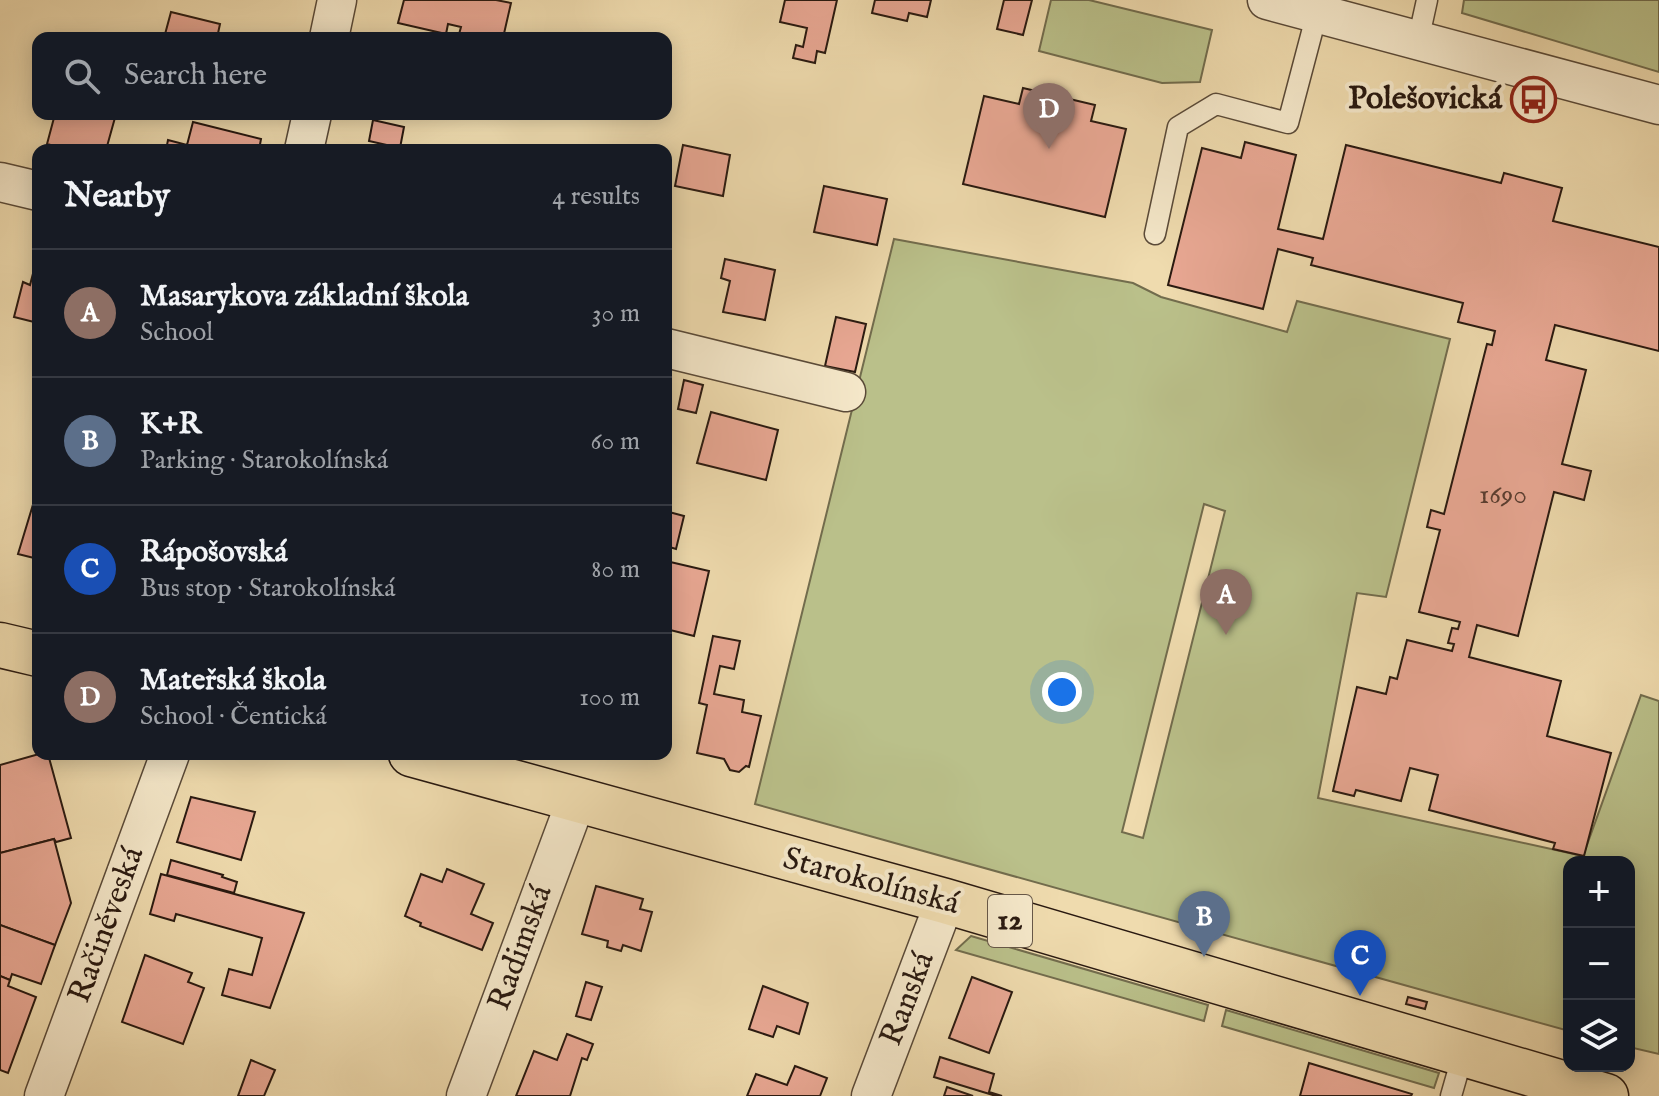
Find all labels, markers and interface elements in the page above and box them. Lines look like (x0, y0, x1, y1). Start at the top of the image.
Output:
search box (32, 32, 672, 120)
icon: search (60, 54, 104, 98)
text: Search here (124, 57, 267, 95)
bus stop icon: Polešovická (1509, 75, 1557, 123)
place label: Polešovická (1348, 79, 1503, 120)
pin: D (1023, 83, 1075, 149)
text: Nearby (64, 175, 170, 218)
text: 4 results (552, 180, 640, 213)
text: Masarykova základní škola (140, 278, 469, 316)
text: A (81, 297, 99, 330)
text: 30 m (592, 297, 640, 330)
text: School (140, 316, 213, 349)
text: K+R (140, 406, 201, 444)
text: B (81, 425, 99, 458)
text: 60 m (591, 425, 640, 458)
text: Parking · Starokolínská (140, 444, 388, 477)
house number: 1690 (1479, 478, 1527, 513)
text: Rápošovská (140, 534, 287, 572)
text: C (81, 553, 99, 586)
text: 80 m (591, 553, 640, 586)
pin: A (1200, 569, 1252, 635)
text: Bus stop · Starokolínská (140, 572, 395, 605)
text: Mateřská škola (140, 662, 326, 700)
your location (1042, 672, 1082, 712)
text: D (80, 681, 100, 714)
text: 100 m (579, 681, 640, 714)
text: School · Čentická (140, 700, 327, 733)
street label: Starokolínská (778, 839, 964, 925)
street label: Račiněveská (60, 841, 154, 1009)
map controls (1563, 856, 1635, 1072)
button: + (1563, 856, 1635, 928)
street label: Radimská (479, 879, 563, 1016)
pin: B (1178, 891, 1230, 957)
road number: 12 (988, 895, 1032, 947)
button: − (1563, 928, 1635, 1000)
pin: C (1334, 930, 1386, 996)
street label: Ranská (871, 946, 945, 1052)
button: layers (1563, 1000, 1635, 1072)

